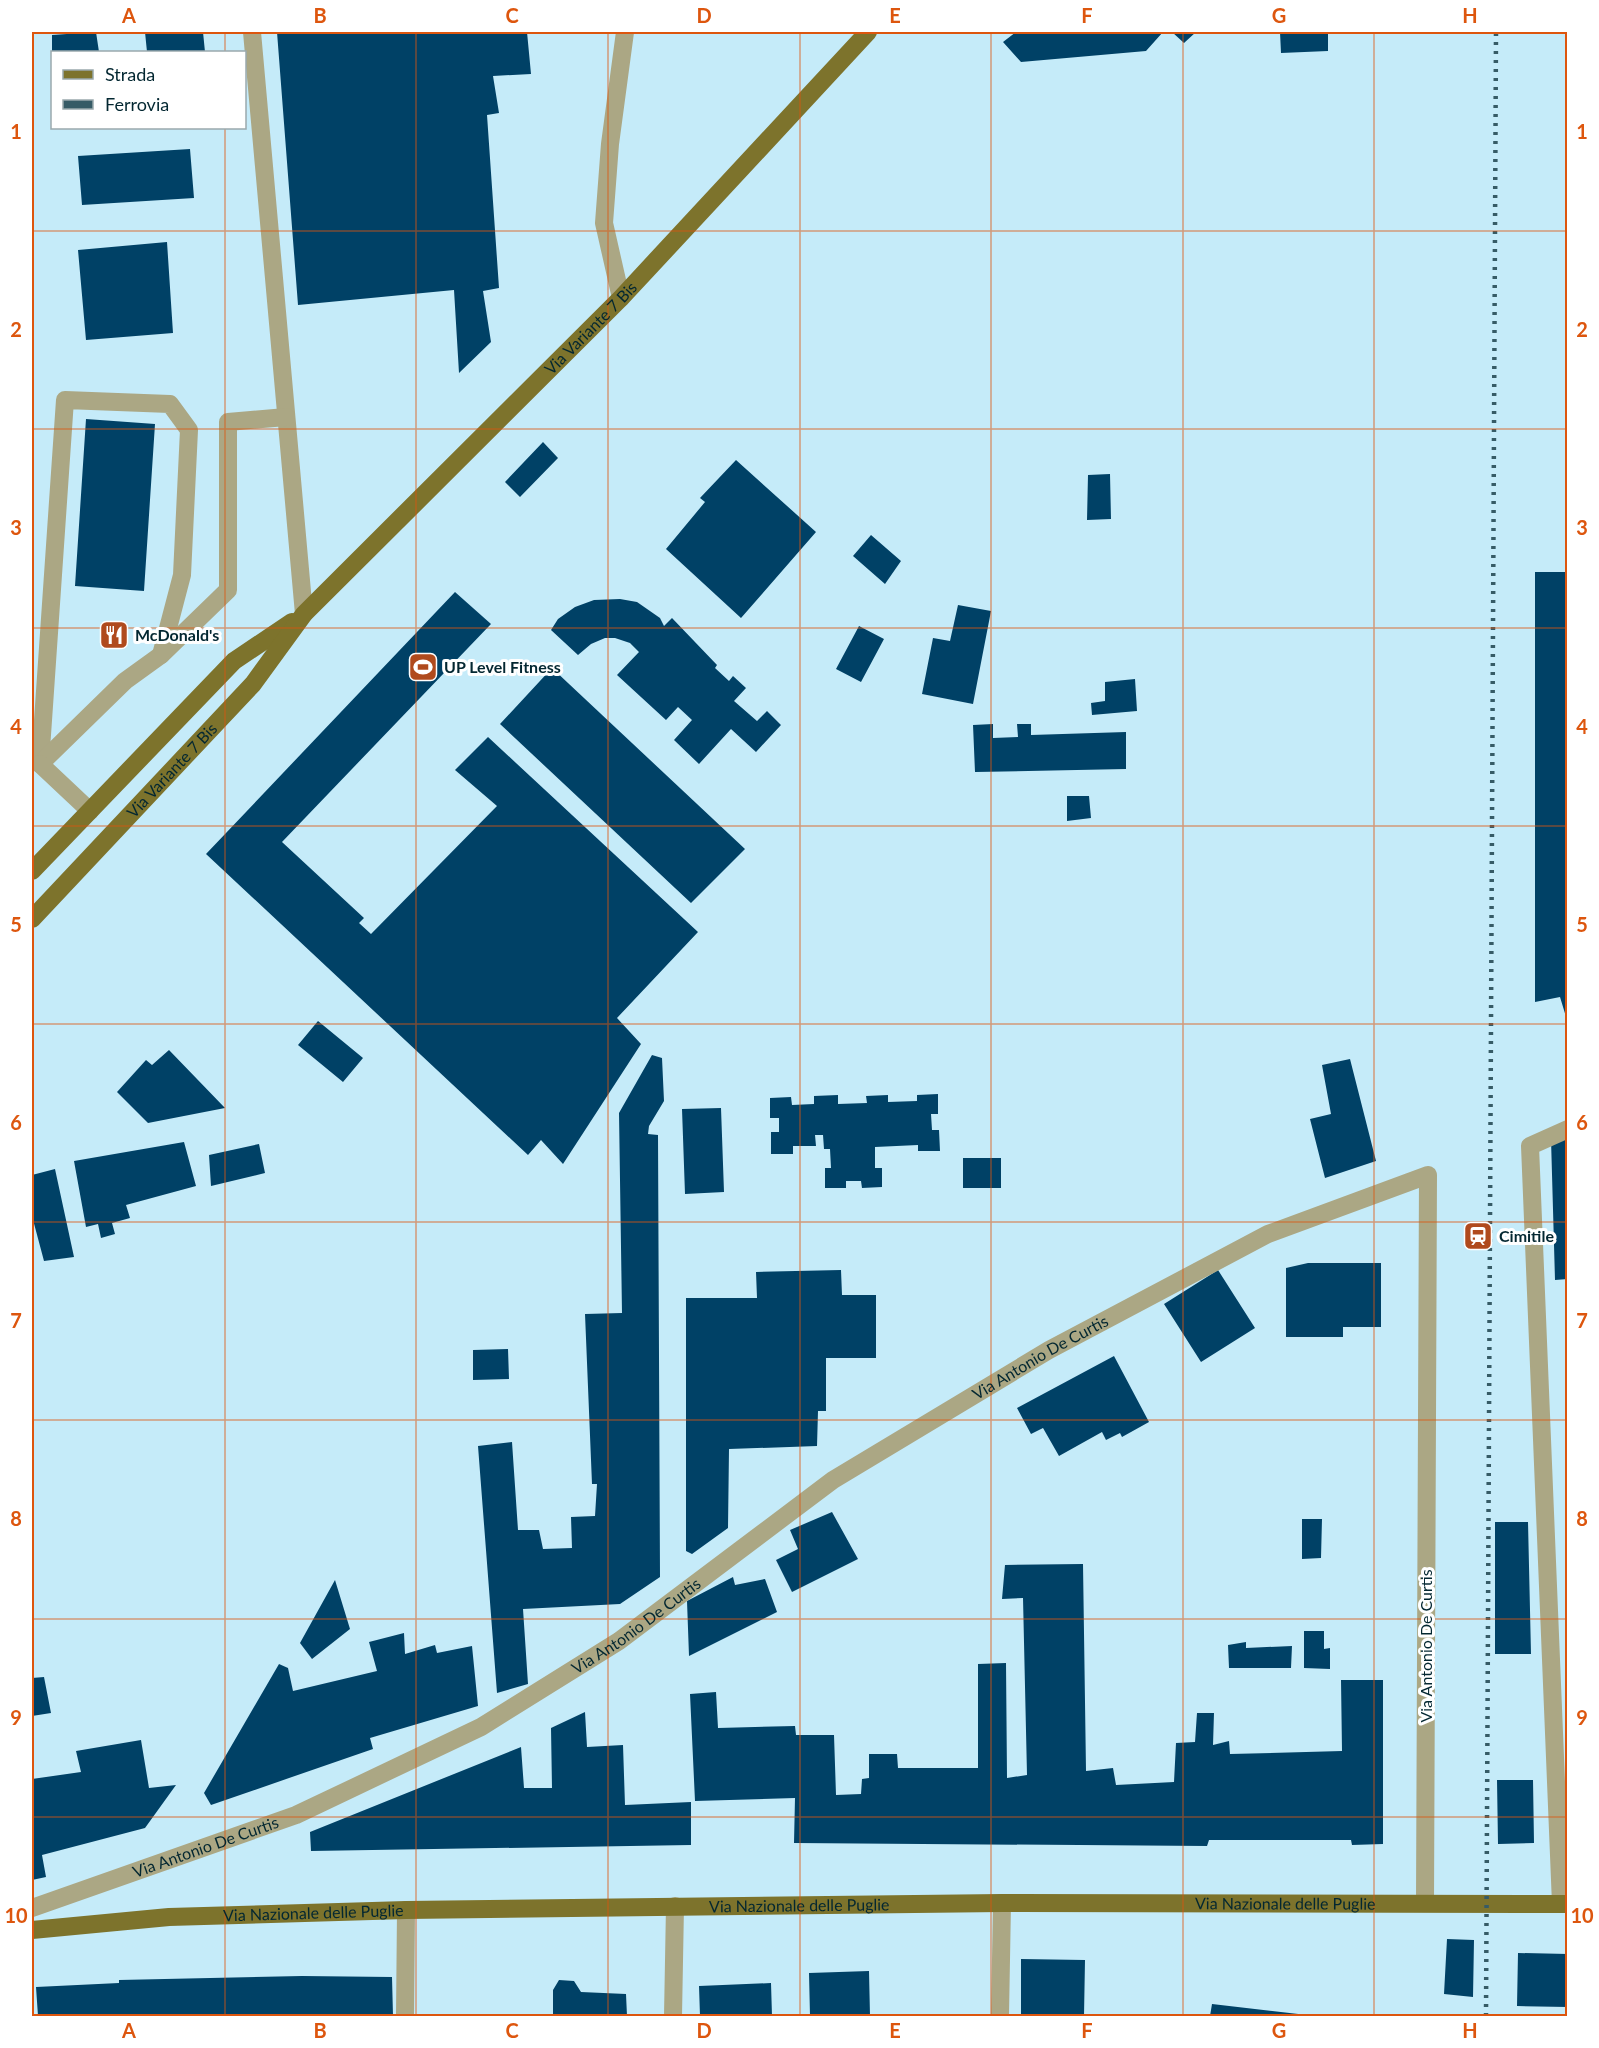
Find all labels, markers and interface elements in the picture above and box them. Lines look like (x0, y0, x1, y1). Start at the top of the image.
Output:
text: A (121, 3, 136, 27)
text: B (313, 3, 327, 27)
text: C (505, 3, 519, 27)
text: D (696, 3, 712, 27)
text: E (889, 3, 901, 27)
text: F (1081, 3, 1093, 27)
text: G (1272, 3, 1286, 27)
text: H (1462, 3, 1478, 27)
legend (51, 51, 246, 129)
text: Strada (105, 63, 155, 85)
text: Ferrovia (105, 93, 169, 115)
text: 1 (10, 119, 22, 143)
text: 1 (1576, 119, 1588, 143)
street label: Via Variante 7 Bis (540, 277, 640, 378)
text: 2 (10, 317, 22, 341)
text: 2 (1576, 317, 1588, 341)
text: 3 (10, 515, 22, 539)
text: 3 (1576, 515, 1588, 539)
restaurant icon: McDonald's (98, 619, 130, 651)
place label: McDonald's (135, 625, 219, 644)
sports icon: UP Level Fitness (407, 651, 439, 683)
place label: UP Level Fitness (444, 657, 561, 676)
text: 4 (10, 714, 22, 738)
text: 4 (1576, 714, 1588, 738)
street label: Via Variante 7 Bis (122, 719, 220, 821)
text: 5 (10, 912, 22, 936)
text: 5 (1576, 912, 1588, 936)
text: 6 (10, 1110, 22, 1134)
text: 6 (1576, 1110, 1588, 1134)
station icon: Cimitile (1462, 1220, 1494, 1252)
place label: Cimitile (1499, 1226, 1554, 1245)
text: 7 (10, 1308, 22, 1332)
text: 7 (1576, 1308, 1588, 1332)
street label: Via Antonio De Curtis (969, 1311, 1111, 1403)
text: 8 (10, 1506, 22, 1530)
text: 8 (1576, 1506, 1588, 1530)
street label: Via Antonio De Curtis (1416, 1569, 1435, 1723)
street label: Via Antonio De Curtis (568, 1573, 704, 1677)
text: 9 (10, 1705, 22, 1729)
text: 9 (1576, 1705, 1588, 1729)
street label: Via Antonio De Curtis (130, 1812, 281, 1881)
street label: Via Nazionale delle Puglie (1195, 1893, 1376, 1913)
street label: Via Nazionale delle Puglie (709, 1894, 890, 1915)
street label: Via Nazionale delle Puglie (223, 1900, 404, 1924)
text: 10 (4, 1903, 28, 1927)
text: 10 (1570, 1903, 1594, 1927)
text: A (121, 2018, 136, 2042)
text: B (313, 2018, 327, 2042)
text: C (505, 2018, 519, 2042)
text: D (696, 2018, 712, 2042)
text: E (889, 2018, 901, 2042)
text: F (1081, 2018, 1093, 2042)
text: G (1272, 2018, 1286, 2042)
text: H (1462, 2018, 1478, 2042)

